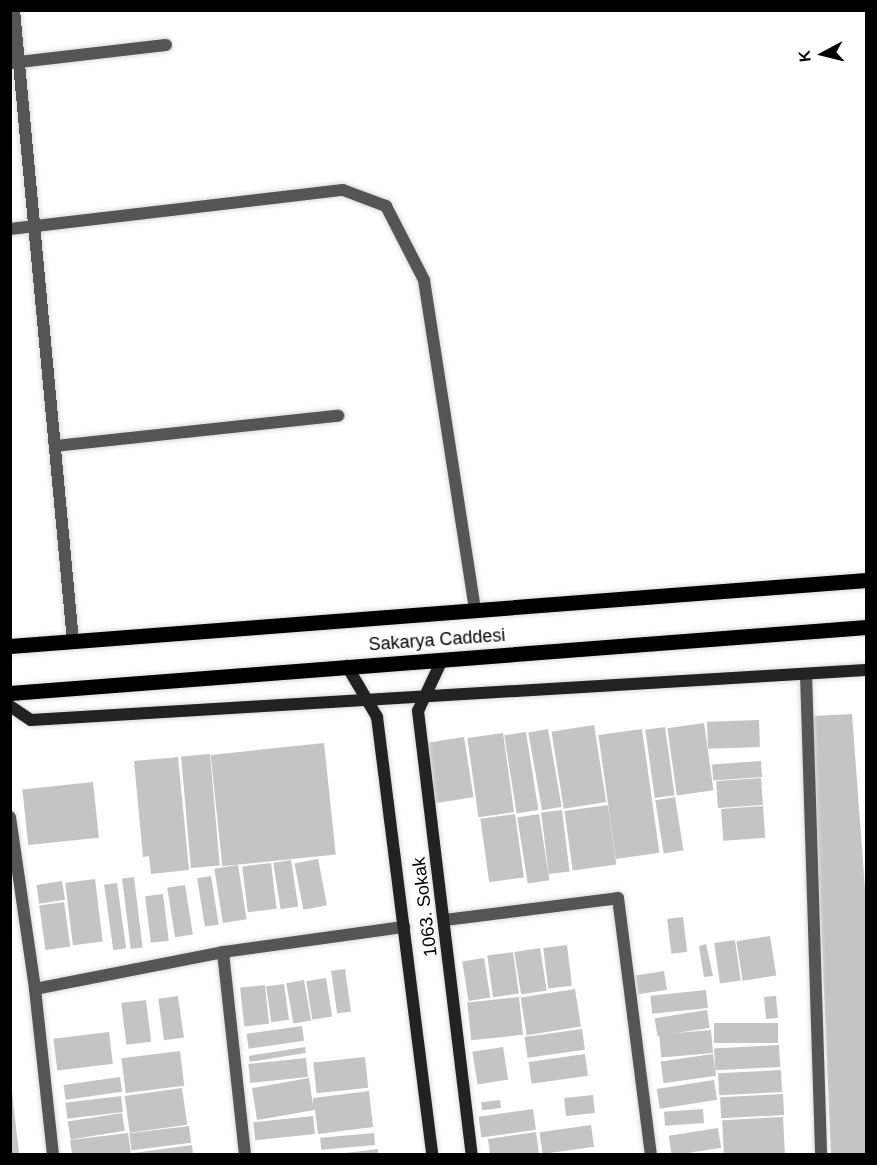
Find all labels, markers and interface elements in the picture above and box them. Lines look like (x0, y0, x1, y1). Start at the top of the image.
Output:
north arrow (793, 24, 853, 84)
text: K (795, 49, 814, 63)
street label: Sakarya Caddesi (368, 624, 506, 656)
street label: 1063. Sokak (408, 856, 442, 958)

